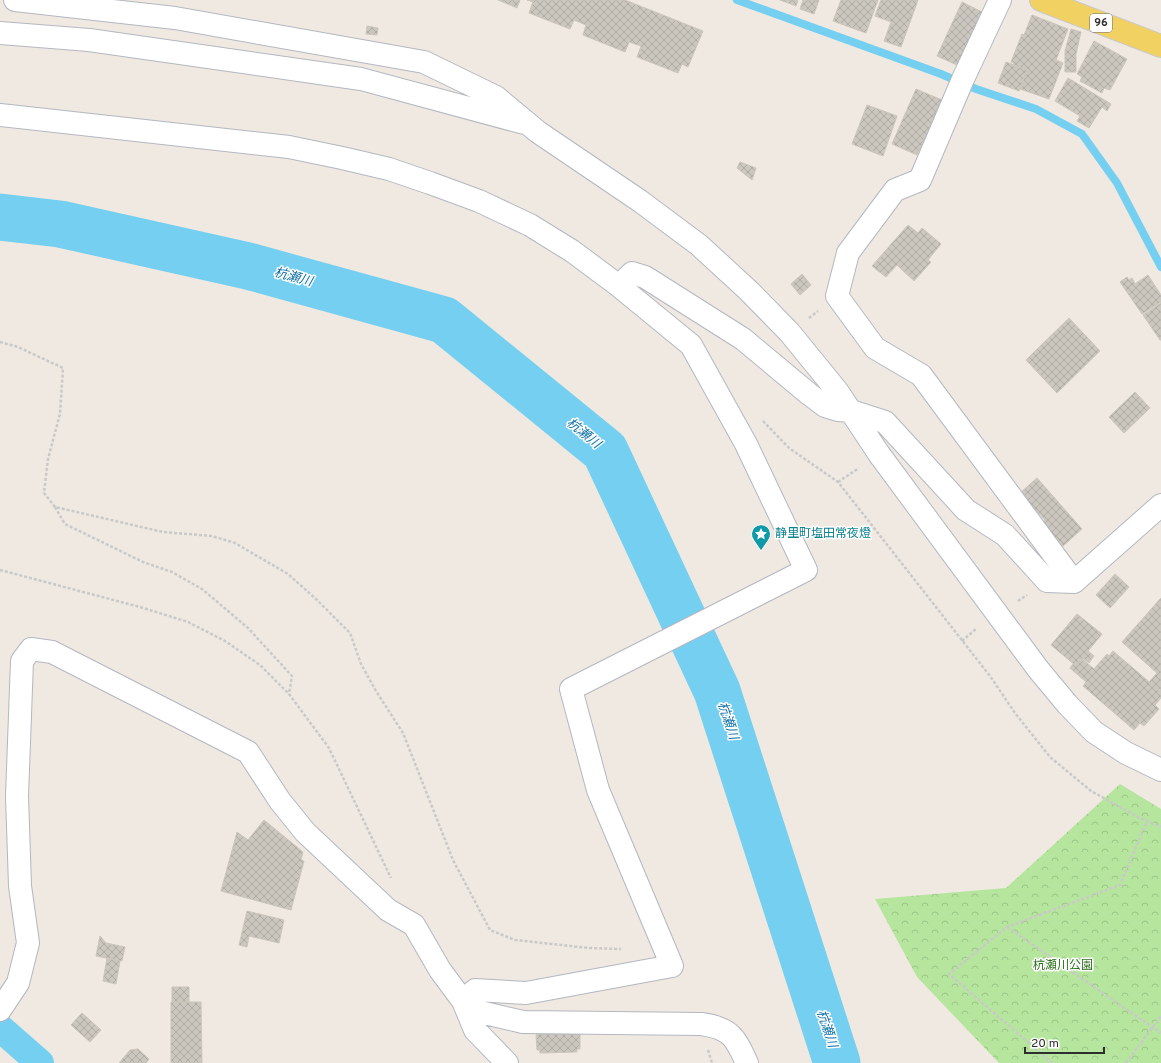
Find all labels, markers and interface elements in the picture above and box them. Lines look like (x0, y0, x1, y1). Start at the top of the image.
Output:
road number: 96 (1090, 14, 1112, 32)
water label: 杭瀬川 (272, 265, 316, 291)
water label: 杭瀬川 (563, 416, 605, 454)
place icon: 静里町塩田常夜燈 (750, 523, 772, 551)
place label: 静里町塩田常夜燈 (775, 526, 871, 542)
water label: 杭瀬川 (713, 700, 741, 744)
park label: 杭瀬川公園 (1033, 958, 1093, 974)
water label: 杭瀬川 (812, 1008, 840, 1052)
scale bar (1025, 1029, 1104, 1055)
text: 20 m (1031, 1036, 1059, 1052)

